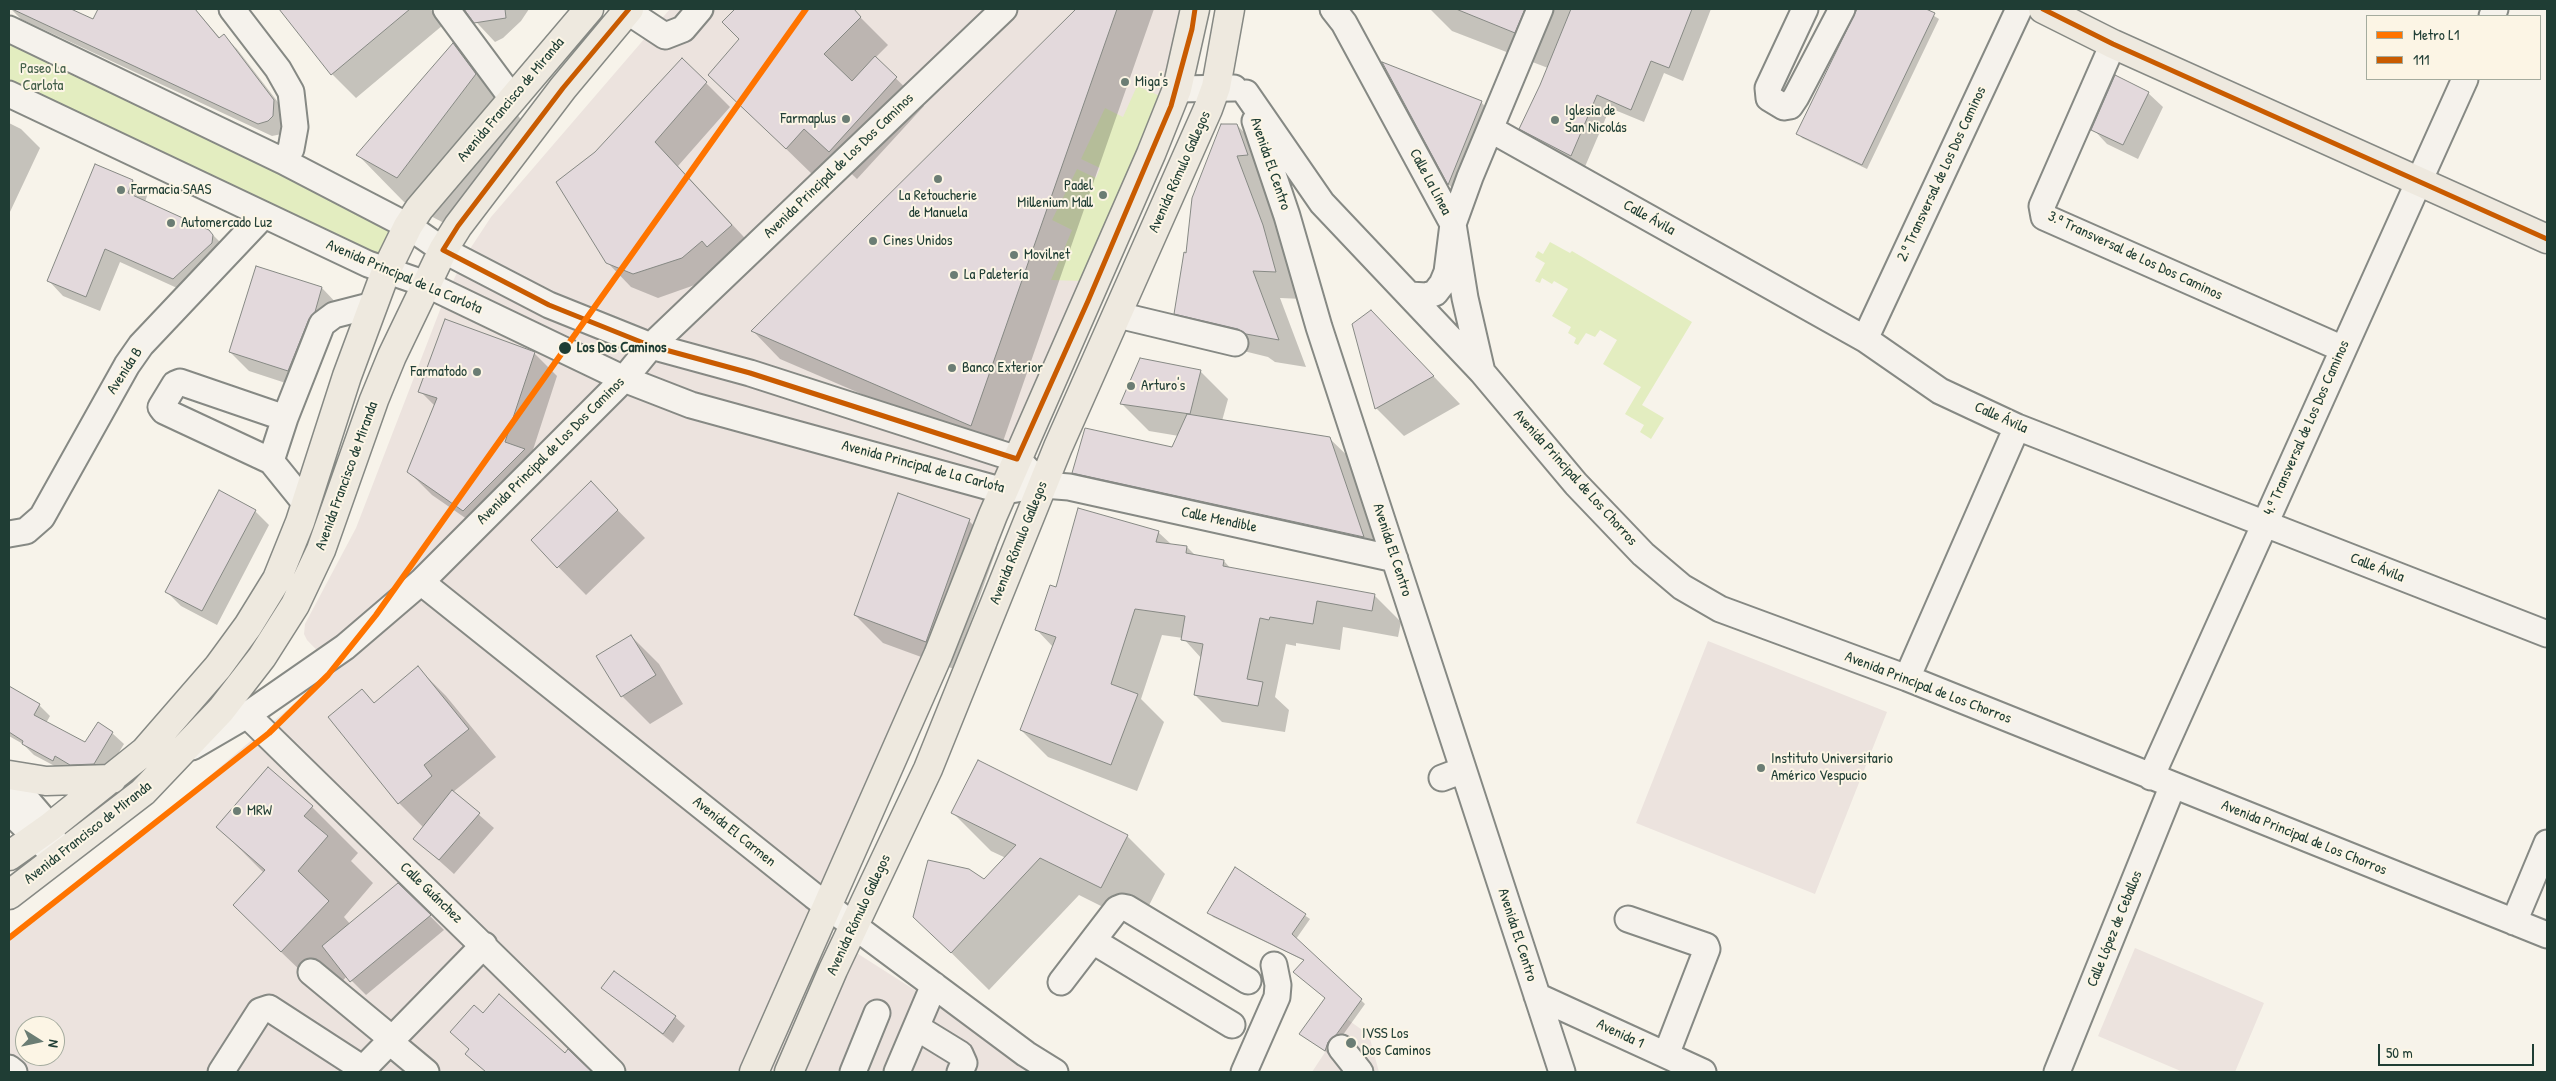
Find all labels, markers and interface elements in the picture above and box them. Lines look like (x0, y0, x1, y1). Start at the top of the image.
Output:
legend (2366, 15, 2541, 80)
text: Metro L1 (2413, 24, 2459, 45)
street label: Avenida Francisco de Miranda (454, 34, 568, 166)
text: 111 (2413, 49, 2429, 70)
park label: Paseo La Carlota (20, 60, 66, 95)
place label: Miga's (1135, 73, 1168, 91)
marker: Miga's (1119, 76, 1131, 88)
street label: 2.ª Transversal de Los Dos Caminos (1894, 84, 1990, 264)
street label: Avenida Principal de Los Dos Caminos (760, 90, 918, 242)
place label: Iglesia de San Nicolás (1565, 102, 1627, 137)
street label: Avenida Rómulo Gallegos (1145, 108, 1215, 236)
place label: Farmaplus (780, 110, 836, 128)
marker: Farmaplus (840, 113, 852, 125)
marker: Iglesia de San Nicolás (1549, 114, 1561, 126)
street label: Avenida El Centro (1246, 115, 1294, 213)
street label: Calle La Línea (1405, 146, 1455, 218)
marker: La Retoucherie de Manuela (932, 173, 944, 185)
place label: Padel Millenium Mall (1017, 177, 1093, 212)
place label: Farmacia SAAS (131, 181, 211, 199)
marker: Farmacia SAAS (115, 184, 127, 196)
place label: La Retoucherie de Manuela (899, 187, 977, 222)
marker: Padel Millenium Mall (1097, 189, 1109, 201)
street label: Calle Ávila (1620, 196, 1678, 240)
street label: 3.ª Transversal de Los Dos Caminos (2045, 208, 2225, 304)
place label: Automercado Luz (181, 214, 273, 232)
marker: Automercado Luz (165, 217, 177, 229)
place label: Cines Unidos (883, 232, 953, 250)
marker: Cines Unidos (867, 235, 879, 247)
street label: Avenida Principal de La Carlota (323, 236, 485, 318)
place label: Movilnet (1024, 246, 1070, 264)
marker: Movilnet (1008, 249, 1020, 261)
place label: La Paletería (964, 266, 1028, 284)
marker: La Paletería (948, 269, 960, 281)
street label: 4.ª Transversal de Los Dos Caminos (2260, 338, 2354, 518)
place label: Los Dos Caminos (577, 339, 667, 357)
marker: Los Dos Caminos (557, 340, 573, 356)
street label: Avenida B (103, 344, 147, 398)
place label: Banco Exterior (962, 359, 1043, 377)
marker: Banco Exterior (946, 362, 958, 374)
place label: Farmatodo (411, 363, 467, 381)
marker: Farmatodo (471, 366, 483, 378)
street label: Avenida Principal de Los Dos Caminos (473, 373, 629, 529)
place label: Arturo's (1141, 377, 1185, 395)
marker: Arturo's (1125, 380, 1137, 392)
street label: Calle Ávila (1972, 398, 2030, 438)
street label: Avenida Francisco de Miranda (312, 399, 382, 553)
street label: Avenida Principal de Los Chorros (1509, 406, 1641, 550)
street label: Avenida Principal de La Carlota (840, 437, 1006, 497)
street label: Avenida Rómulo Gallegos (986, 479, 1052, 607)
street label: Avenida El Centro (1369, 501, 1415, 599)
street label: Calle Mendible (1179, 503, 1259, 537)
street label: Calle Ávila (2347, 549, 2407, 587)
street label: Avenida Principal de Los Chorros (1842, 648, 2014, 728)
place label: Instituto Universitario Américo Vespucio (1771, 750, 1893, 785)
marker: Instituto Universitario Américo Vespucio (1755, 762, 1767, 774)
street label: Avenida Francisco de Miranda (21, 778, 155, 888)
street label: Avenida El Carmen (689, 793, 779, 871)
street label: Avenida Principal de Los Chorros (2219, 797, 2389, 879)
place label: MRW (247, 802, 272, 820)
marker: MRW (231, 805, 243, 817)
street label: Avenida Rómulo Gallegos (823, 852, 895, 978)
street label: Calle Guánchez (396, 859, 466, 927)
street label: Calle López de Ceballos (2083, 868, 2147, 990)
street label: Avenida El Centro (1494, 886, 1540, 984)
street label: Avenida 1 (1594, 1015, 1646, 1053)
north arrow (15, 1016, 65, 1066)
place label: IVSS Los Dos Caminos (1362, 1025, 1431, 1060)
scale bar (2381, 1034, 2537, 1066)
marker: IVSS Los Dos Caminos (1344, 1036, 1358, 1050)
text: N (44, 1038, 64, 1049)
text: 50 m (2386, 1042, 2413, 1063)

